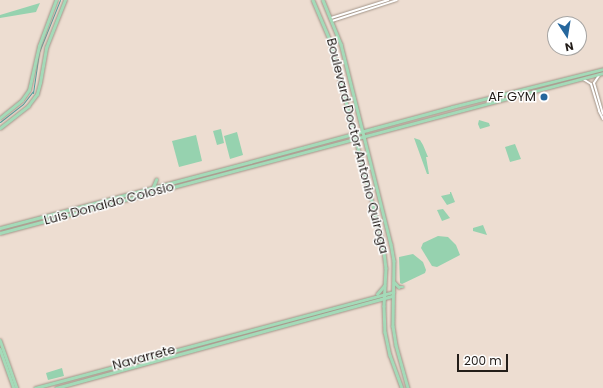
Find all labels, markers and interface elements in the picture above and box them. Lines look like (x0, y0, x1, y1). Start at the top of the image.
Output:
north arrow (547, 16, 587, 56)
street label: Boulevard Doctor Antonio Quiroga (323, 37, 391, 255)
text: N (564, 38, 575, 55)
place label: AF GYM (488, 89, 536, 105)
marker: AF GYM (539, 92, 549, 102)
street label: Luis Donaldo Colosio (42, 179, 176, 229)
street label: Navarrete (111, 342, 177, 374)
scale bar (459, 346, 510, 372)
text: 200 m (464, 352, 502, 369)

